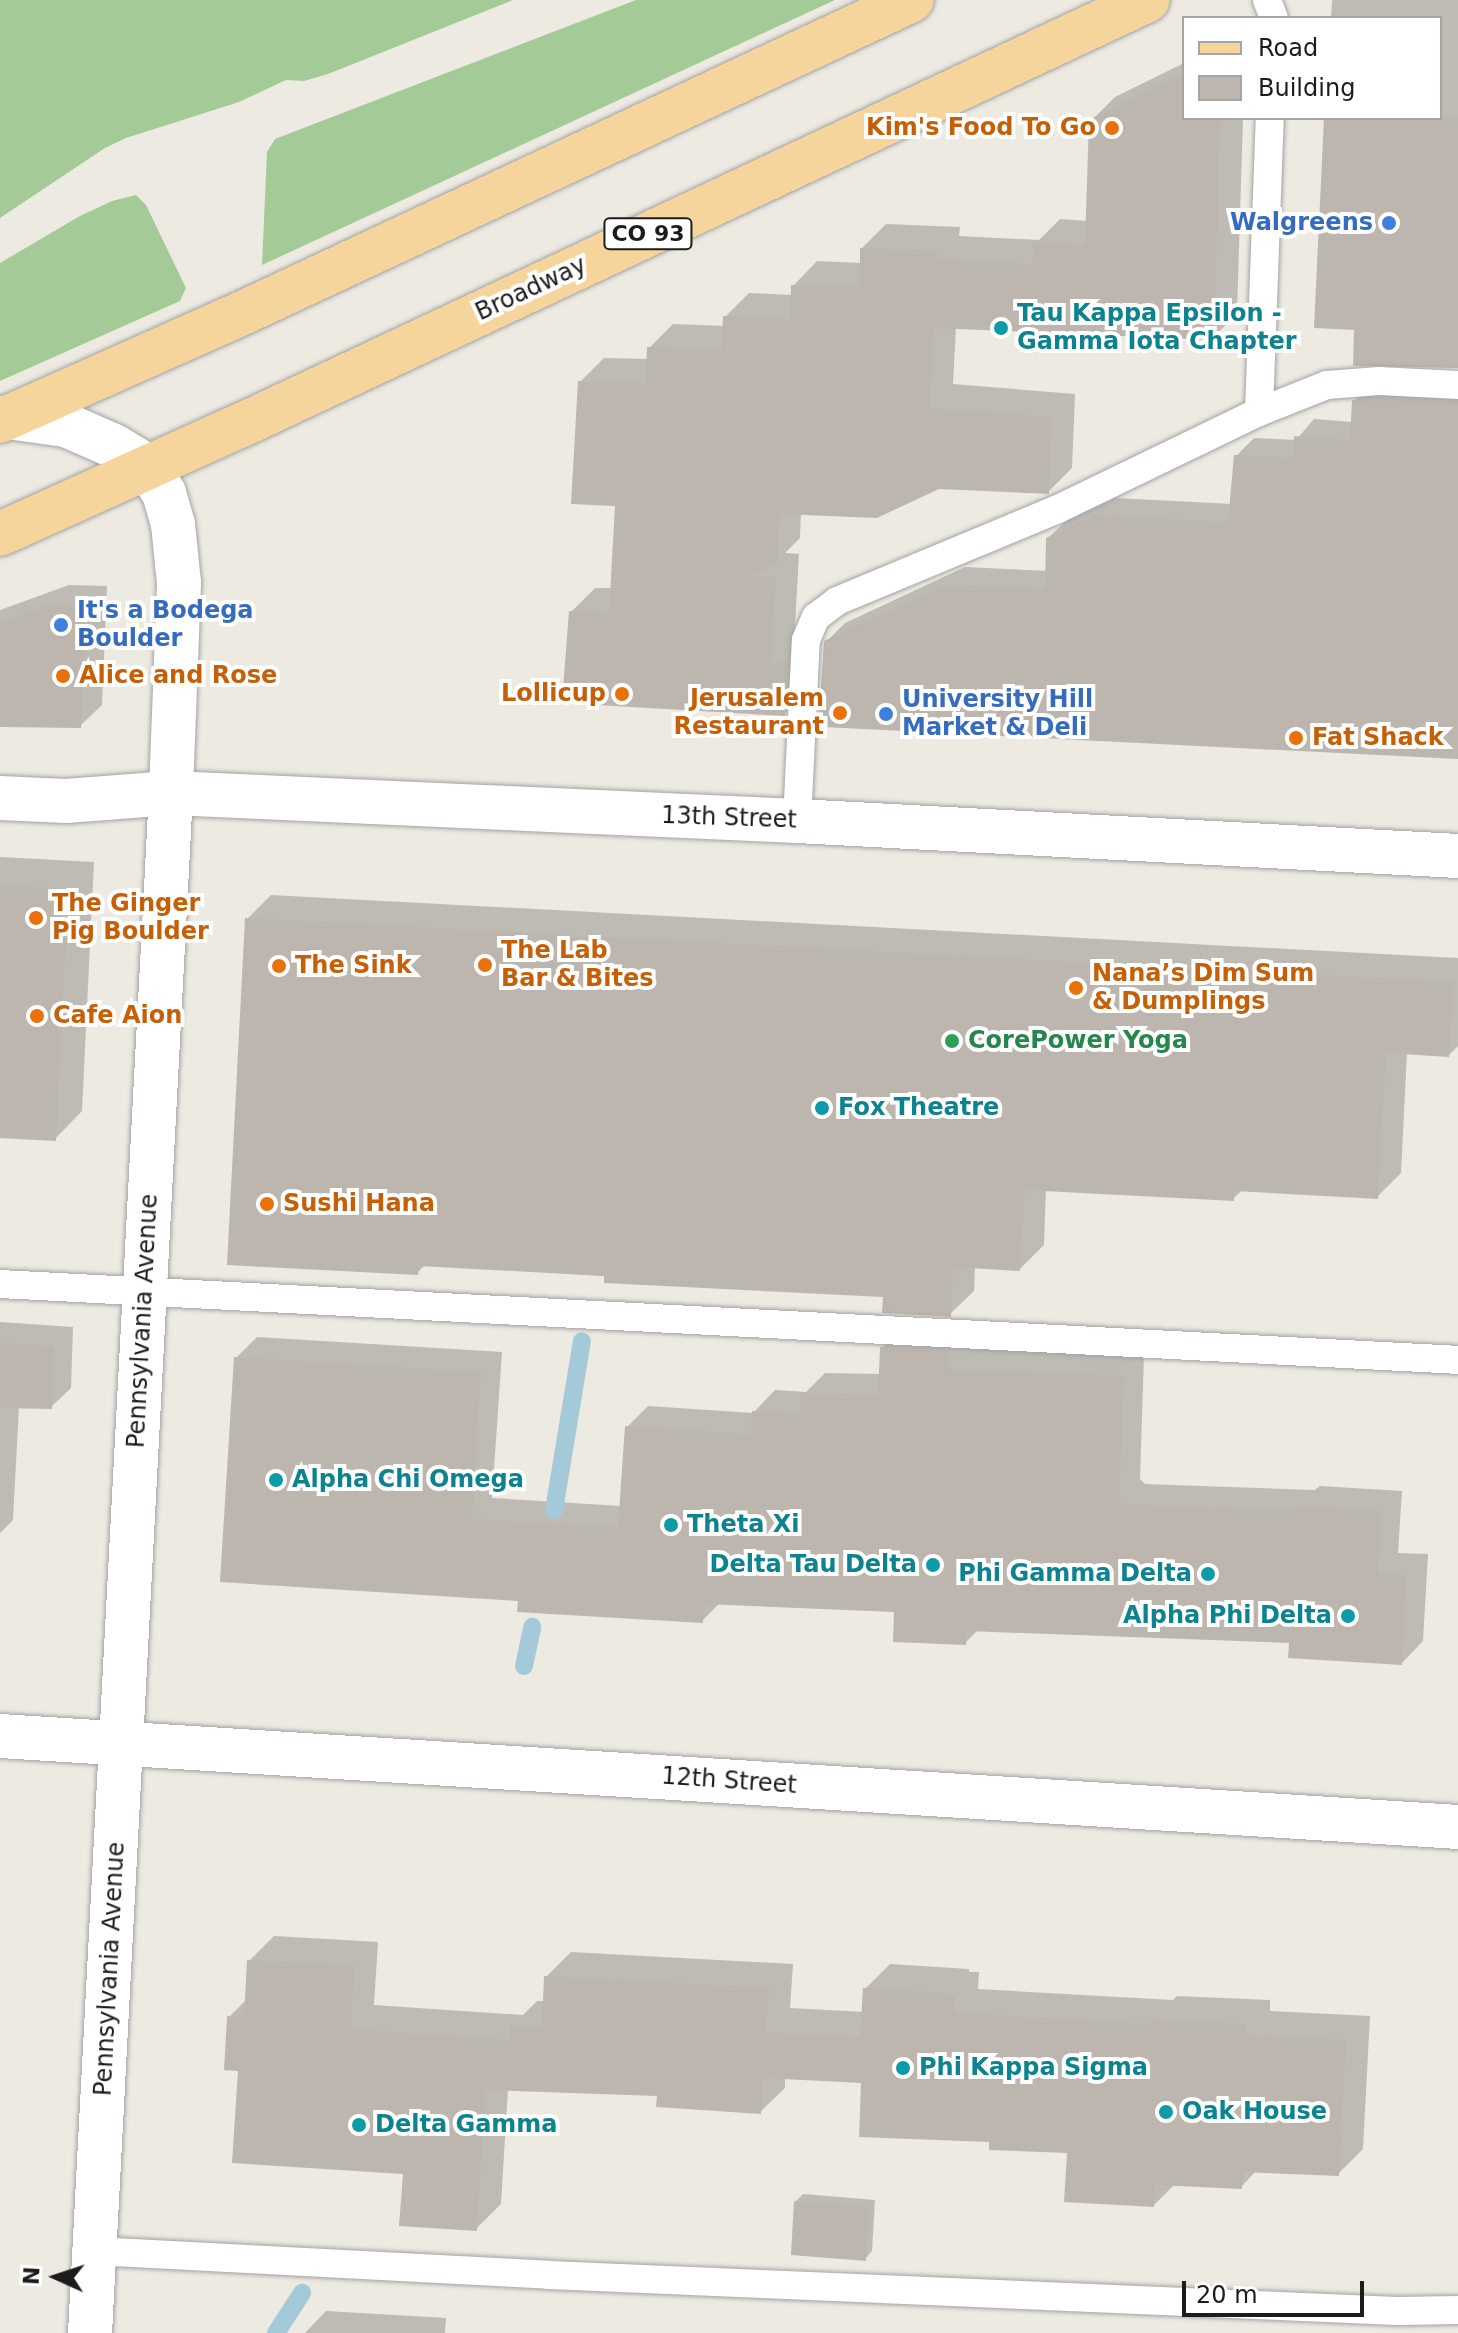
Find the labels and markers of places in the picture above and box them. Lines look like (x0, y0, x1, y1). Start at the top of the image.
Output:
place label: Kim's Food To Go (866, 114, 1096, 142)
marker: Kim's Food To Go (1103, 119, 1121, 137)
place label: Walgreens (1230, 209, 1373, 237)
marker: Walgreens (1380, 214, 1398, 232)
place label: Tau Kappa Epsilon - Gamma Iota Chapter (1017, 300, 1297, 356)
marker: Tau Kappa Epsilon - Gamma Iota Chapter (992, 319, 1010, 337)
place label: It's a Bodega Boulder (77, 597, 254, 653)
marker: It's a Bodega Boulder (52, 616, 70, 634)
place label: Alice and Rose (79, 662, 277, 690)
marker: Alice and Rose (54, 667, 72, 685)
place label: Lollicup (501, 680, 606, 708)
marker: Lollicup (613, 685, 631, 703)
place label: Jerusalem Restaurant (674, 685, 824, 741)
place label: University Hill Market & Deli (902, 686, 1093, 742)
marker: Jerusalem Restaurant (831, 704, 849, 722)
marker: University Hill Market & Deli (877, 705, 895, 723)
place label: Fat Shack (1312, 724, 1444, 752)
marker: Fat Shack (1287, 729, 1305, 747)
place label: The Ginger Pig Boulder (52, 890, 209, 946)
marker: The Ginger Pig Boulder (27, 909, 45, 927)
place label: The Lab Bar & Bites (501, 937, 654, 993)
place label: The Sink (295, 952, 412, 980)
marker: The Lab Bar & Bites (476, 956, 494, 974)
marker: The Sink (270, 957, 288, 975)
place label: Nana’s Dim Sum & Dumplings (1092, 960, 1314, 1016)
marker: Nana’s Dim Sum & Dumplings (1067, 979, 1085, 997)
place label: Cafe Aion (53, 1002, 182, 1030)
marker: Cafe Aion (28, 1007, 46, 1025)
place label: CorePower Yoga (968, 1027, 1188, 1055)
marker: CorePower Yoga (943, 1032, 961, 1050)
place label: Fox Theatre (838, 1094, 999, 1122)
marker: Fox Theatre (813, 1099, 831, 1117)
place label: Sushi Hana (283, 1190, 435, 1218)
marker: Sushi Hana (258, 1195, 276, 1213)
place label: Alpha Chi Omega (292, 1466, 524, 1494)
marker: Alpha Chi Omega (267, 1471, 285, 1489)
place label: Theta Xi (687, 1511, 799, 1539)
marker: Theta Xi (662, 1516, 680, 1534)
place label: Delta Tau Delta (710, 1551, 917, 1579)
marker: Delta Tau Delta (924, 1556, 942, 1574)
place label: Phi Gamma Delta (958, 1560, 1192, 1588)
marker: Phi Gamma Delta (1199, 1565, 1217, 1583)
place label: Alpha Phi Delta (1123, 1602, 1332, 1630)
marker: Alpha Phi Delta (1339, 1607, 1357, 1625)
place label: Phi Kappa Sigma (919, 2054, 1148, 2082)
marker: Phi Kappa Sigma (894, 2059, 912, 2077)
place label: Oak House (1182, 2098, 1327, 2126)
marker: Oak House (1157, 2103, 1175, 2121)
place label: Delta Gamma (375, 2111, 558, 2139)
marker: Delta Gamma (350, 2116, 368, 2134)

